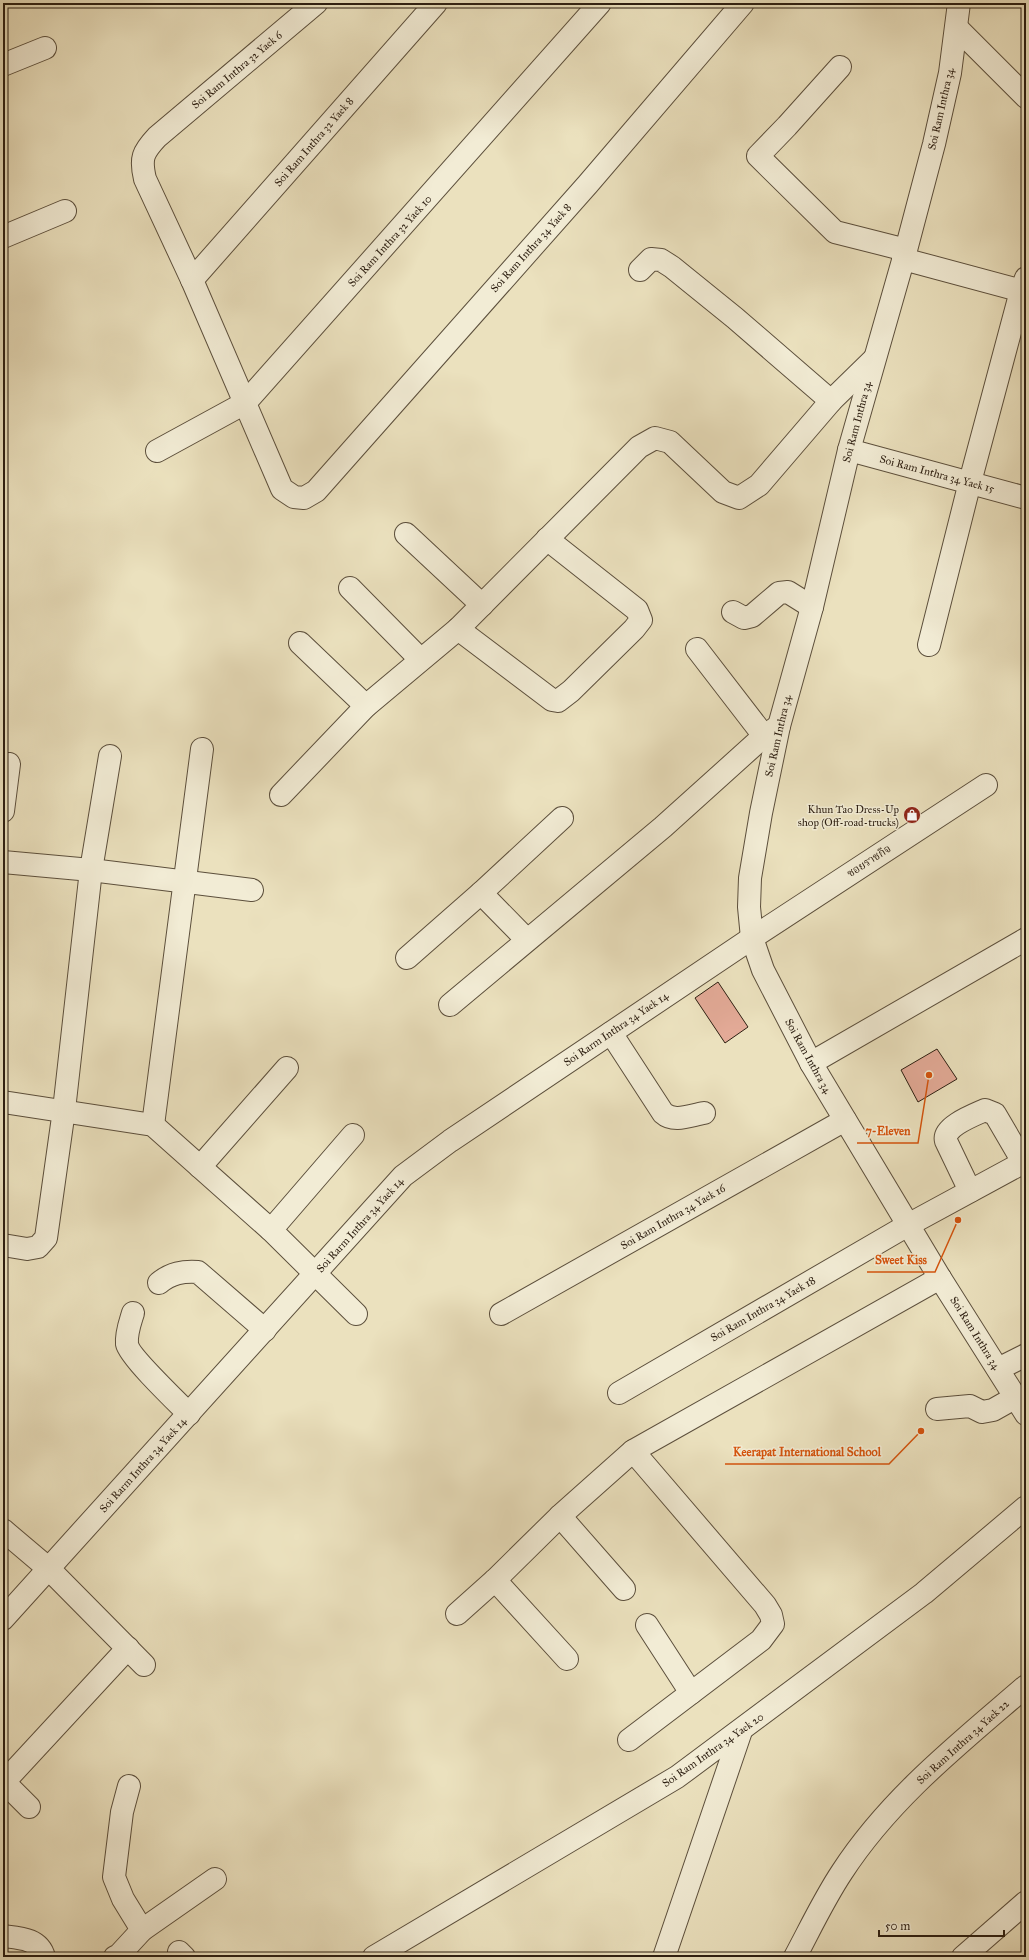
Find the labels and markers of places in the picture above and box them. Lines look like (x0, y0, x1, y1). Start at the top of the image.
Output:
place label: Khun Tao Dress-Up shop (Off-road-trucks) (798, 803, 899, 829)
shop icon: Khun Tao Dress-Up shop (Off-road-trucks) (902, 805, 922, 825)
callout: 7-Eleven (857, 1119, 918, 1143)
callout: Sweet Kiss (867, 1248, 935, 1272)
callout: Keerapat International School (725, 1440, 889, 1464)

